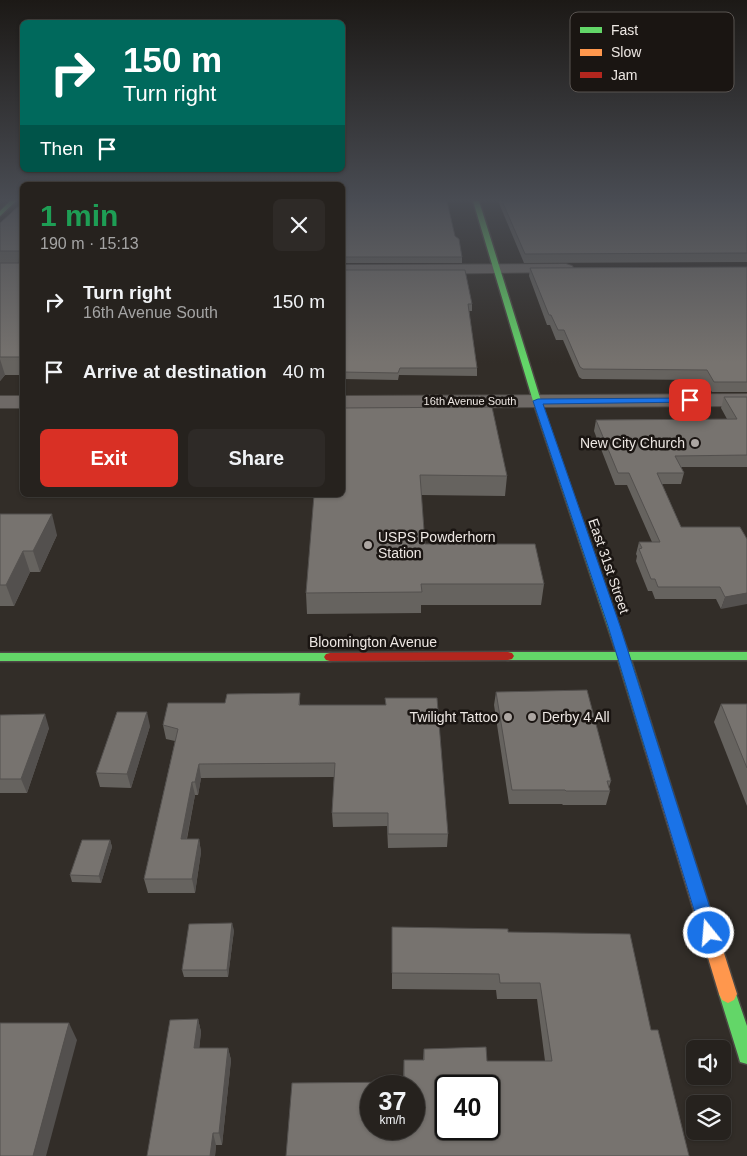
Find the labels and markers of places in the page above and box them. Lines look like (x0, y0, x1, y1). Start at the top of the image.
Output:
pin (669, 379, 711, 421)
place label: New City Church (580, 435, 685, 451)
marker: New City Church (689, 437, 701, 449)
place label: USPS Powderhorn Station (378, 529, 496, 561)
marker: USPS Powderhorn Station (362, 539, 374, 551)
place label: Twilight Tattoo (410, 709, 498, 725)
place label: Derby 4 All (542, 709, 610, 725)
marker: Twilight Tattoo (502, 711, 514, 723)
marker: Derby 4 All (526, 711, 538, 723)

